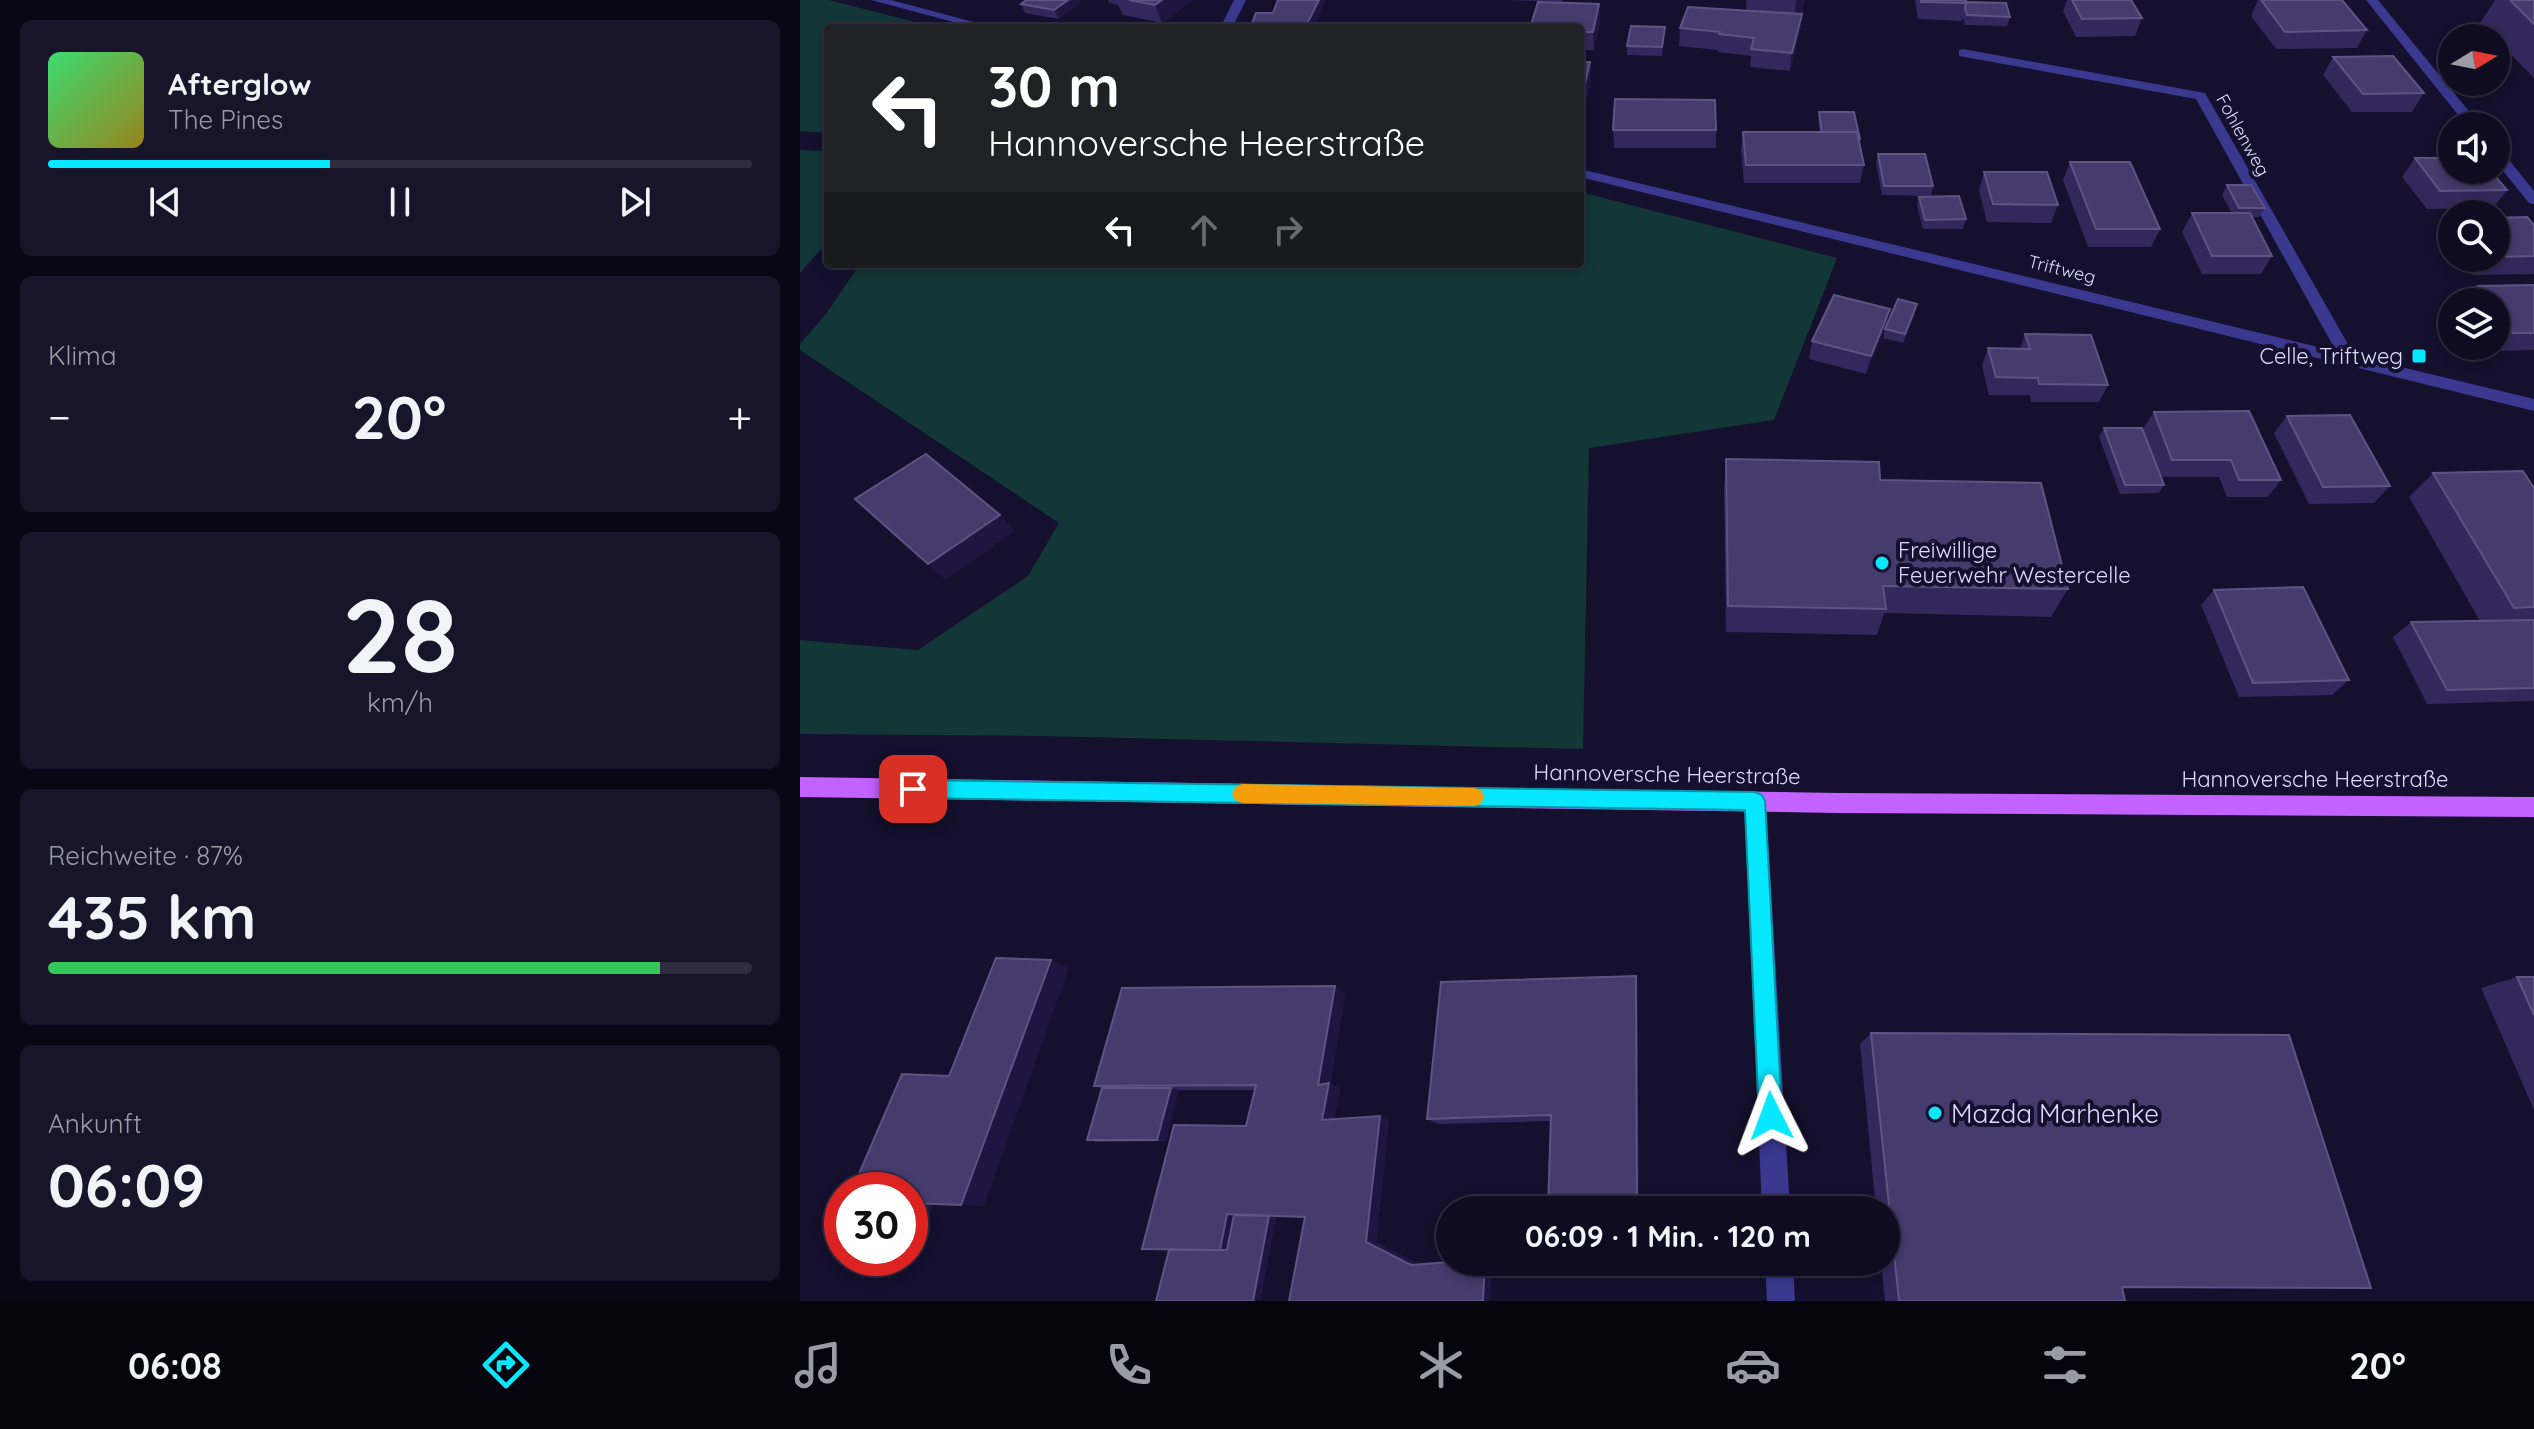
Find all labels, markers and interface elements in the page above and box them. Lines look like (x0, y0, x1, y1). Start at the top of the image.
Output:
north arrow (2438, 24, 2510, 96)
map controls (2438, 24, 2510, 360)
text: 30 m (988, 51, 1120, 121)
icon: left (856, 56, 960, 160)
text: Afterglow (168, 65, 311, 103)
street label: Fohlenweg (2211, 90, 2275, 180)
text: The Pines (168, 103, 283, 136)
button: sound (2438, 112, 2510, 184)
text: Hannoversche Heerstraße (988, 120, 1425, 165)
icon: previous (143, 180, 187, 224)
icon: pause (378, 180, 422, 224)
icon: next (613, 180, 657, 224)
button: search (2438, 200, 2510, 272)
icon: left (1098, 208, 1142, 252)
icon: ahead (1182, 208, 1226, 252)
icon: right (1266, 208, 1310, 252)
street label: Triftweg (2026, 250, 2098, 288)
button: layers (2438, 288, 2510, 360)
text: Klima (48, 339, 117, 372)
place label: Celle, Triftweg (2260, 342, 2403, 370)
marker: Celle, Triftweg (2410, 347, 2428, 365)
text: 20° (352, 379, 446, 454)
text: − (48, 389, 71, 444)
text: + (727, 389, 752, 444)
place label: Freiwillige Feuerwehr Westercelle (1898, 536, 2131, 589)
marker: Freiwillige Feuerwehr Westercelle (1873, 554, 1891, 572)
text: 28 (342, 569, 458, 699)
text: km/h (367, 686, 433, 719)
pin (879, 755, 947, 823)
street label: Hannoversche Heerstraße (1533, 758, 1801, 790)
street label: Hannoversche Heerstraße (2181, 765, 2449, 793)
icon: arrive (891, 767, 935, 811)
text: Reichweite · 87% (48, 839, 243, 872)
text: 435 km (48, 879, 256, 954)
position arrow (1729, 1074, 1813, 1158)
place label: Mazda Marhenke (1951, 1097, 2159, 1130)
marker: Mazda Marhenke (1926, 1104, 1944, 1122)
text: Ankunft (48, 1107, 142, 1140)
text: 06:09 (48, 1147, 205, 1222)
speed limit sign: 30 (824, 1172, 928, 1276)
text: 06:09 · 1 Min. · 120 m (1525, 1217, 1811, 1255)
icon: directions (478, 1337, 534, 1393)
icon: music (790, 1337, 846, 1393)
icon: phone (1101, 1337, 1157, 1393)
icon: climate (1413, 1337, 1469, 1393)
icon: car (1725, 1337, 1781, 1393)
icon: filters (2037, 1337, 2093, 1393)
text: 06:08 (128, 1343, 222, 1388)
text: 20° (2349, 1343, 2406, 1388)

